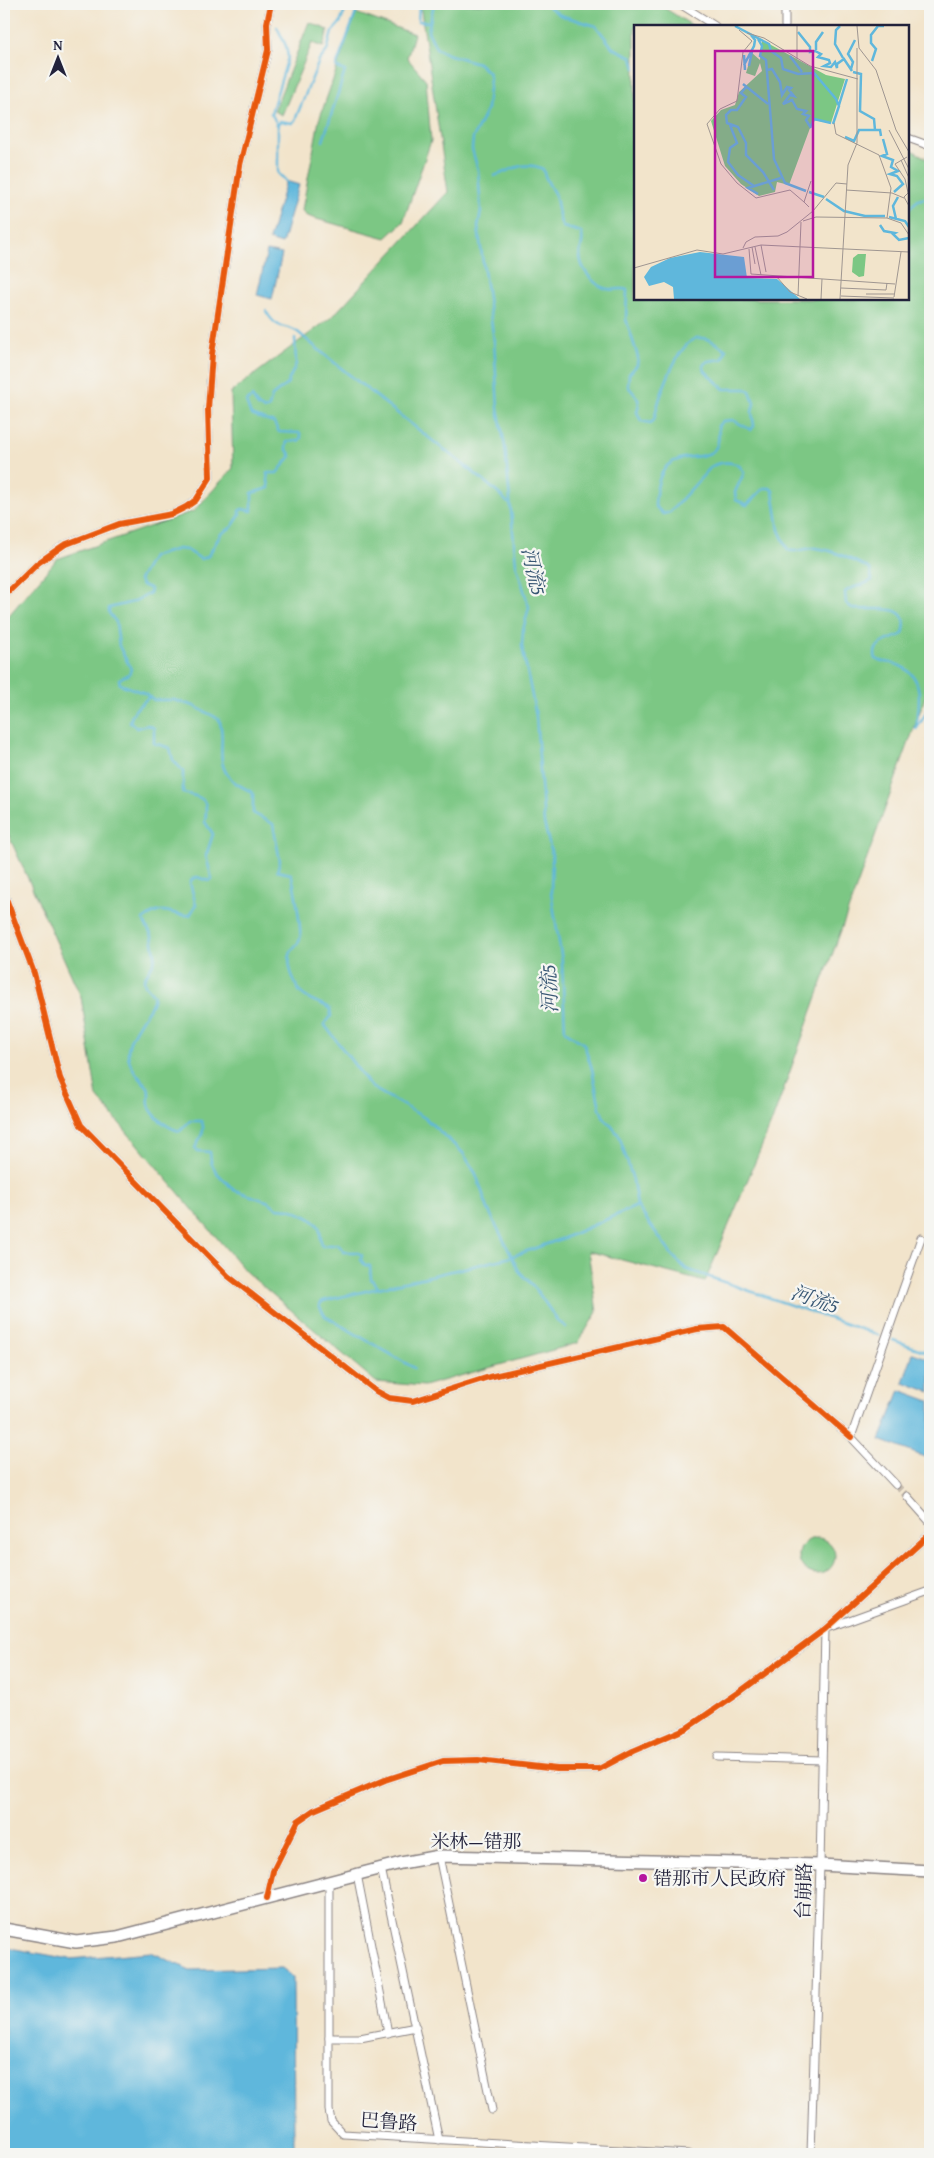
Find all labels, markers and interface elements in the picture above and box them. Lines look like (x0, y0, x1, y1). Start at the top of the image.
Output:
inset map (634, 25, 909, 300)
north arrow (32, 32, 82, 82)
text: N (53, 35, 63, 55)
water label: 河流5 (515, 544, 554, 598)
water label: 河流5 (533, 963, 564, 1014)
water label: 河流5 (788, 1277, 843, 1320)
street label: 米林—错那 (431, 1827, 521, 1855)
street label: 台崩路 (788, 1862, 818, 1920)
place label: 错那市人民政府 (653, 1864, 786, 1892)
marker: 错那市人民政府 (637, 1872, 649, 1884)
street label: 巴鲁路 (360, 2105, 418, 2137)

